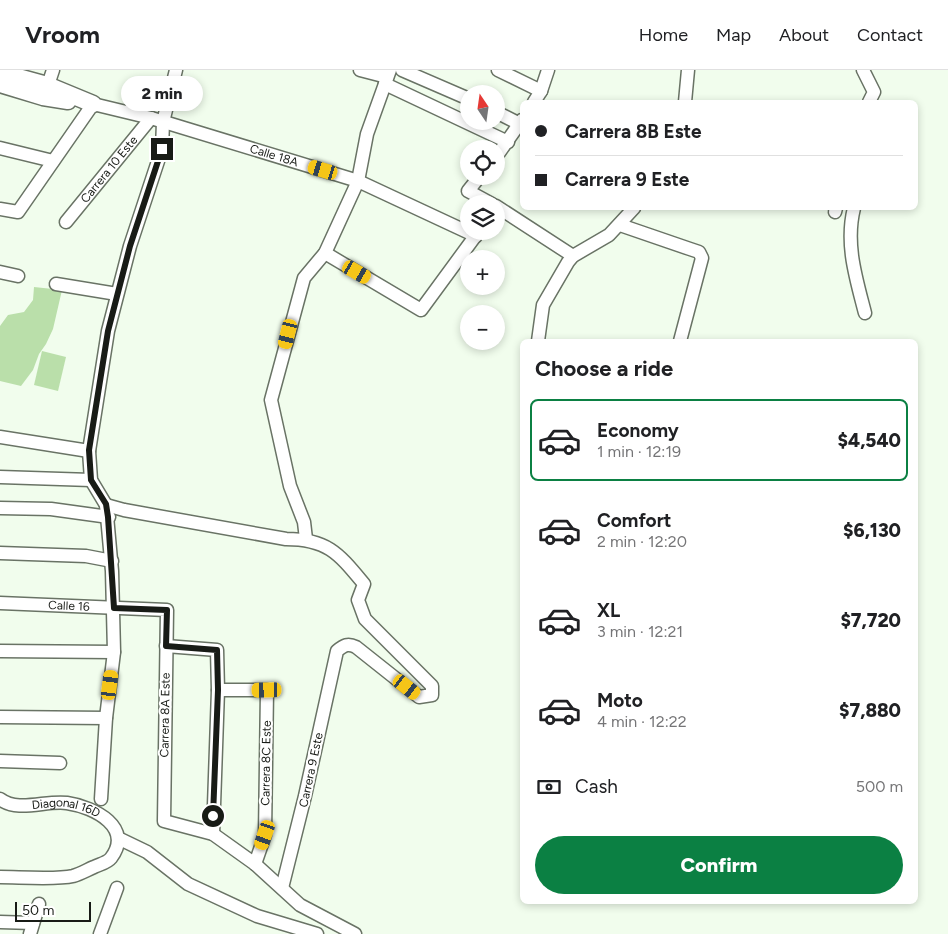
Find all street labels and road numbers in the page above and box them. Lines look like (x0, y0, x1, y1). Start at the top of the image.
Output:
street label: Carrera 10 Este (78, 133, 141, 206)
street label: Calle 18A (248, 141, 300, 169)
street label: Calle 16 (48, 598, 90, 614)
street label: Carrera 8A Este (157, 672, 173, 758)
street label: Carrera 8C Este (258, 720, 274, 806)
street label: Carrera 9 Este (296, 731, 326, 809)
street label: Diagonal 16D (31, 796, 103, 820)

